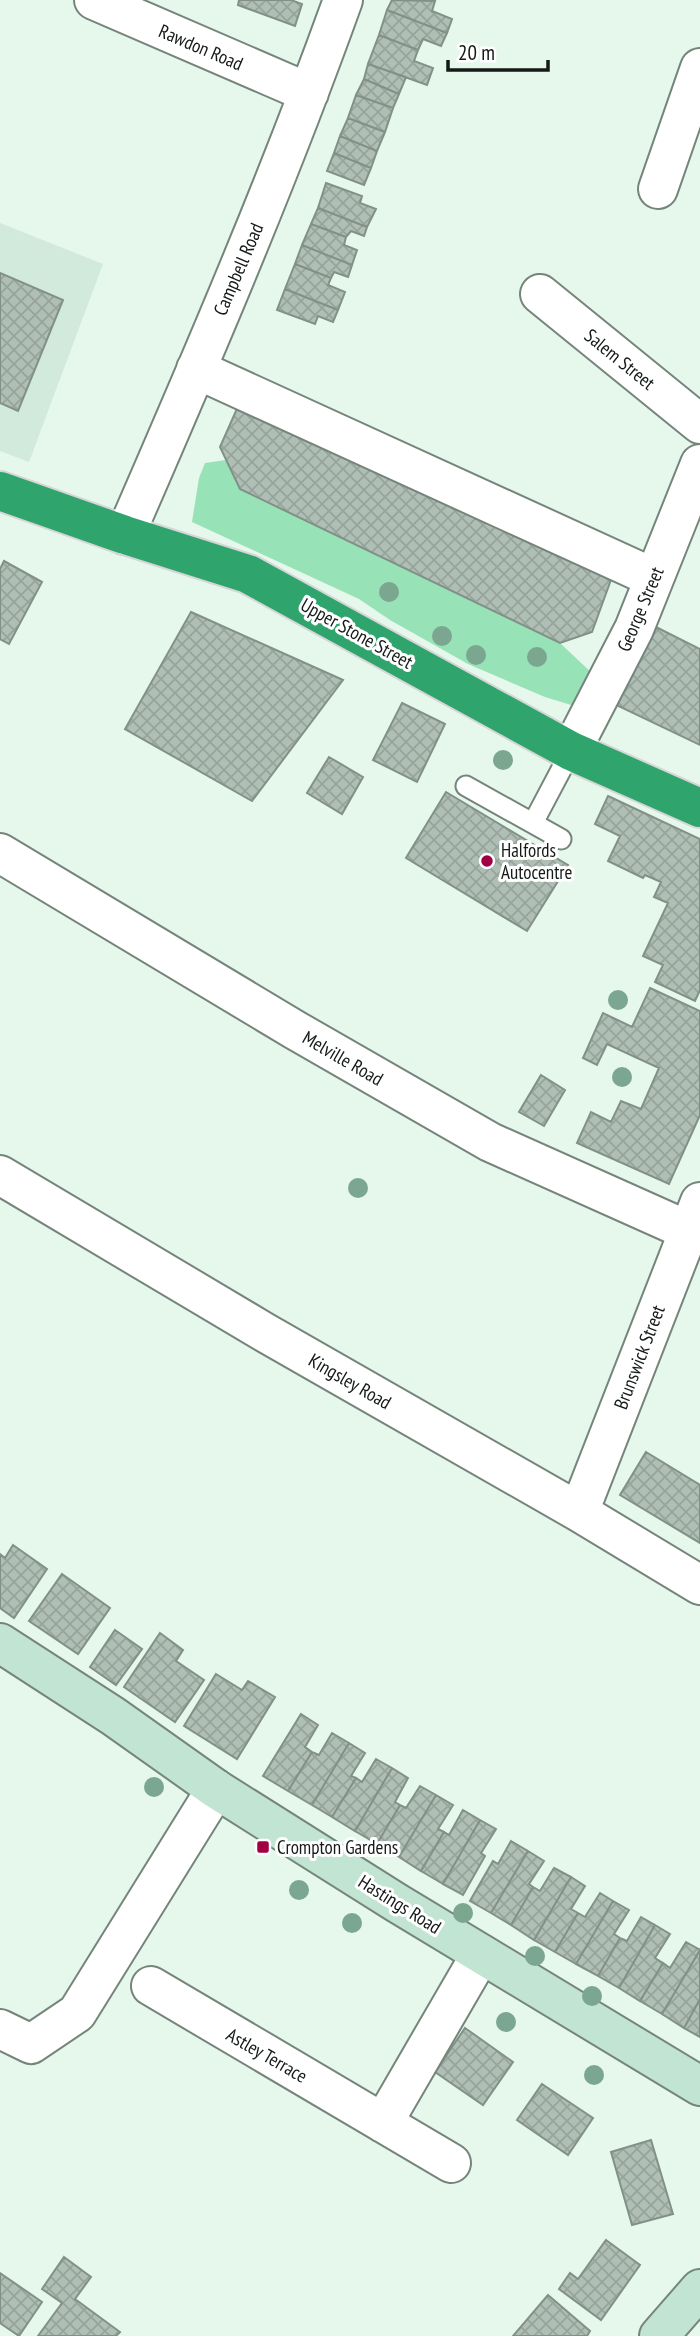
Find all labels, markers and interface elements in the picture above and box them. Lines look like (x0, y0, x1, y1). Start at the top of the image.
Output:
street label: Rawdon Road (155, 19, 247, 75)
scale bar (448, 28, 548, 72)
text: 20 m (458, 39, 495, 66)
street label: Campbell Road (208, 219, 268, 319)
street label: Salem Street (580, 323, 661, 395)
street label: George Street (611, 562, 669, 655)
street label: Upper Stone Street (297, 592, 418, 674)
place label: Halfords Autocentre (501, 838, 573, 884)
marker: Halfords Autocentre (479, 853, 495, 869)
street label: Melville Road (298, 1025, 388, 1091)
street label: Brunswick Street (608, 1301, 670, 1412)
street label: Kingsley Road (304, 1348, 396, 1414)
place label: Crompton Gardens (277, 1835, 398, 1859)
marker: Crompton Gardens (255, 1839, 271, 1855)
street label: Hastings Road (354, 1869, 446, 1939)
street label: Astley Terrace (222, 2022, 312, 2088)

